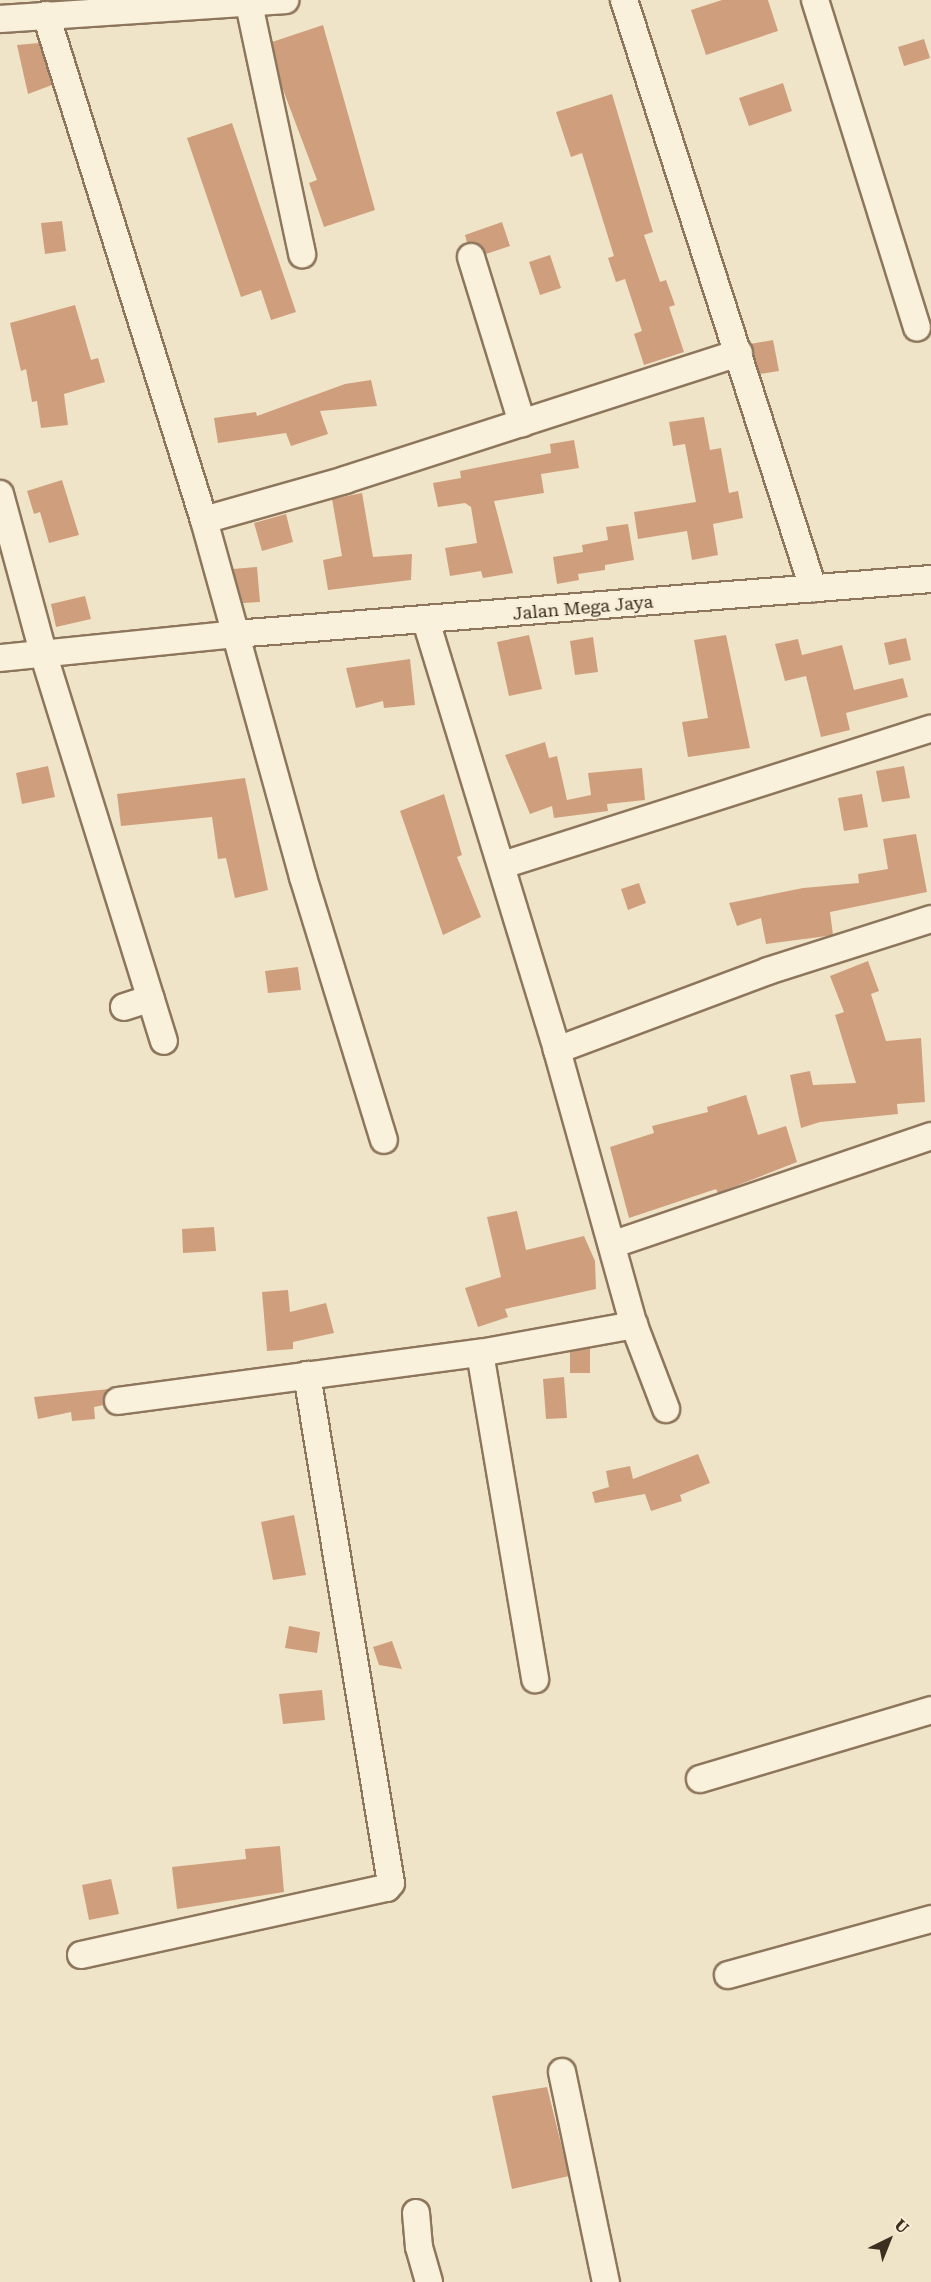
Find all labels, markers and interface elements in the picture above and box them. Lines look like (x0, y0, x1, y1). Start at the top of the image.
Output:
street label: Jalan Mega Jaya (512, 591, 654, 625)
north arrow (859, 2210, 919, 2270)
text: U (891, 2215, 913, 2238)

